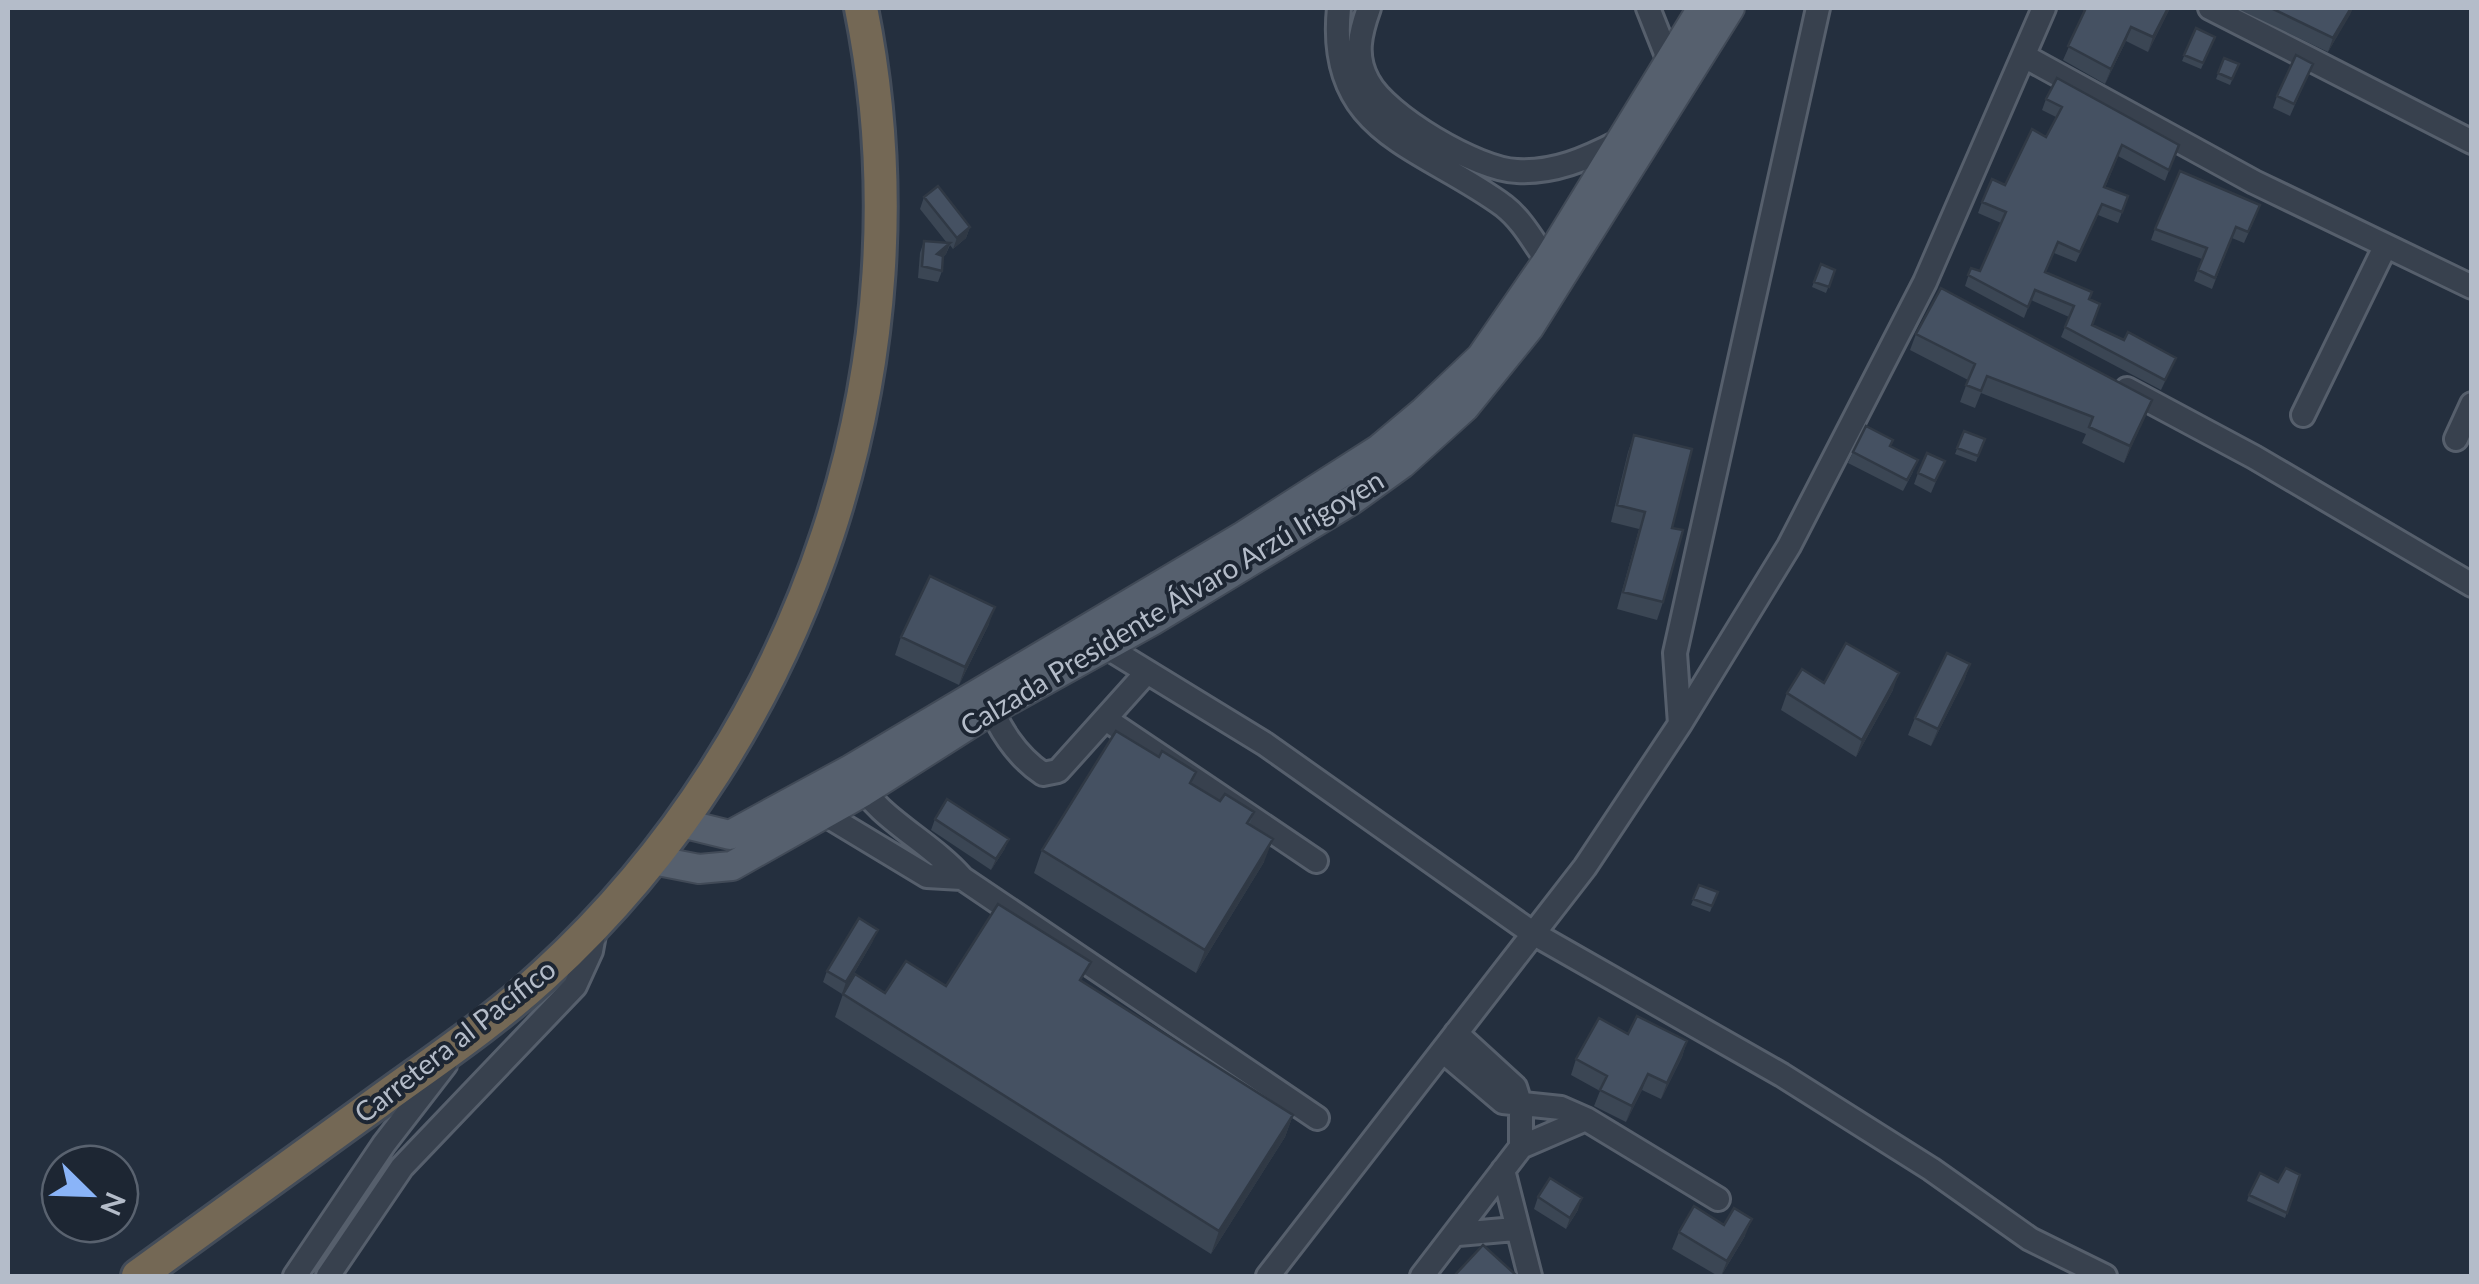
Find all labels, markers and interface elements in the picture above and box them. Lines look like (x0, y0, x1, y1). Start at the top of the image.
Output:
street label: Calzada Presidente Álvaro Arzú Irigoyen (954, 462, 1389, 742)
street label: Carretera al Pacífico (347, 951, 562, 1129)
north arrow (40, 1144, 140, 1244)
text: N (94, 1188, 134, 1221)

